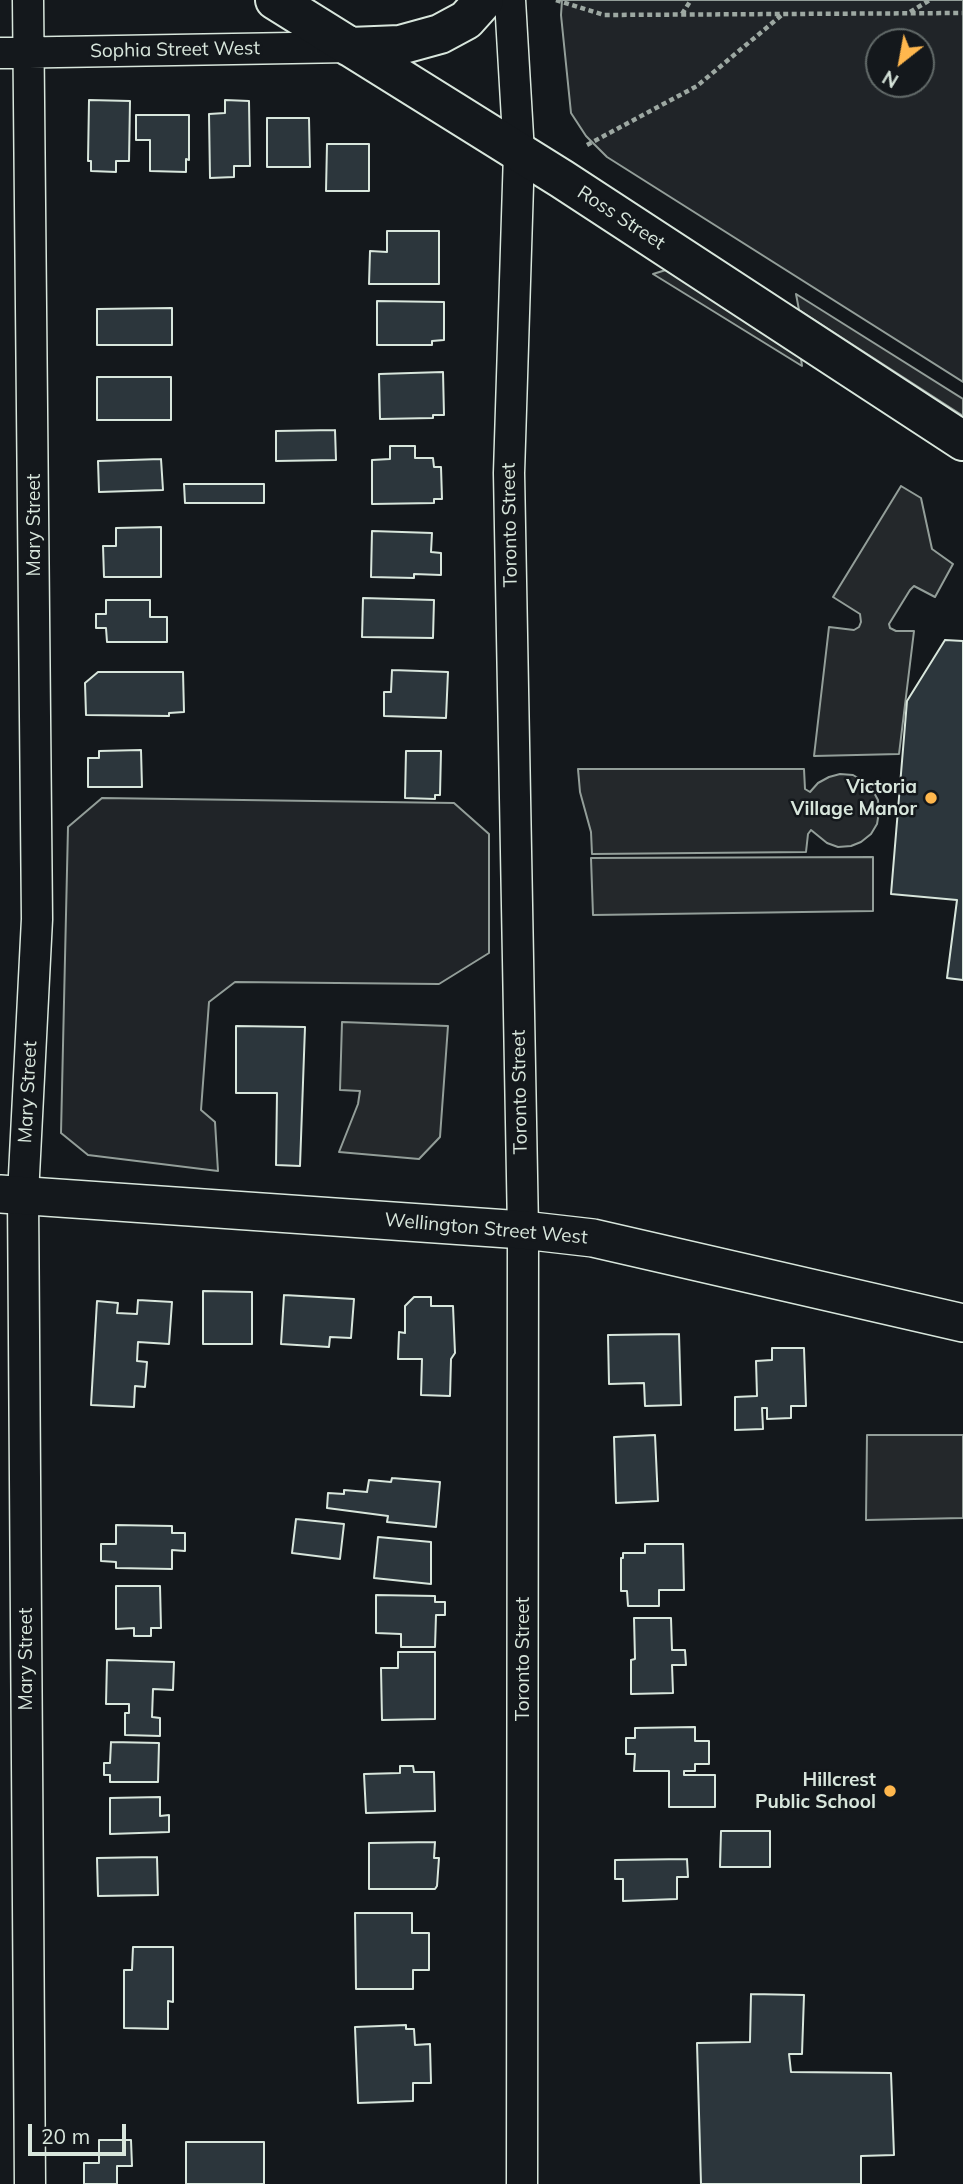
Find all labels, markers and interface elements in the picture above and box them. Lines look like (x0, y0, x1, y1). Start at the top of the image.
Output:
north arrow (865, 28, 935, 98)
street label: Sophia Street West (90, 37, 260, 63)
text: N (878, 65, 903, 93)
street label: Ross Street (573, 181, 669, 255)
street label: Toronto Street (498, 463, 522, 587)
street label: Mary Street (23, 474, 45, 576)
place label: Victoria Village Manor (791, 776, 917, 820)
marker: Victoria Village Manor (923, 790, 939, 806)
street label: Toronto Street (508, 1030, 532, 1154)
street label: Mary Street (14, 1040, 42, 1144)
street label: Wellington Street West (383, 1209, 589, 1249)
street label: Toronto Street (512, 1597, 534, 1721)
street label: Mary Street (15, 1608, 37, 1710)
place label: Hillcrest Public School (755, 1769, 876, 1813)
marker: Hillcrest Public School (882, 1783, 898, 1799)
scale bar (32, 2110, 130, 2154)
text: 20 m (41, 2123, 90, 2149)

